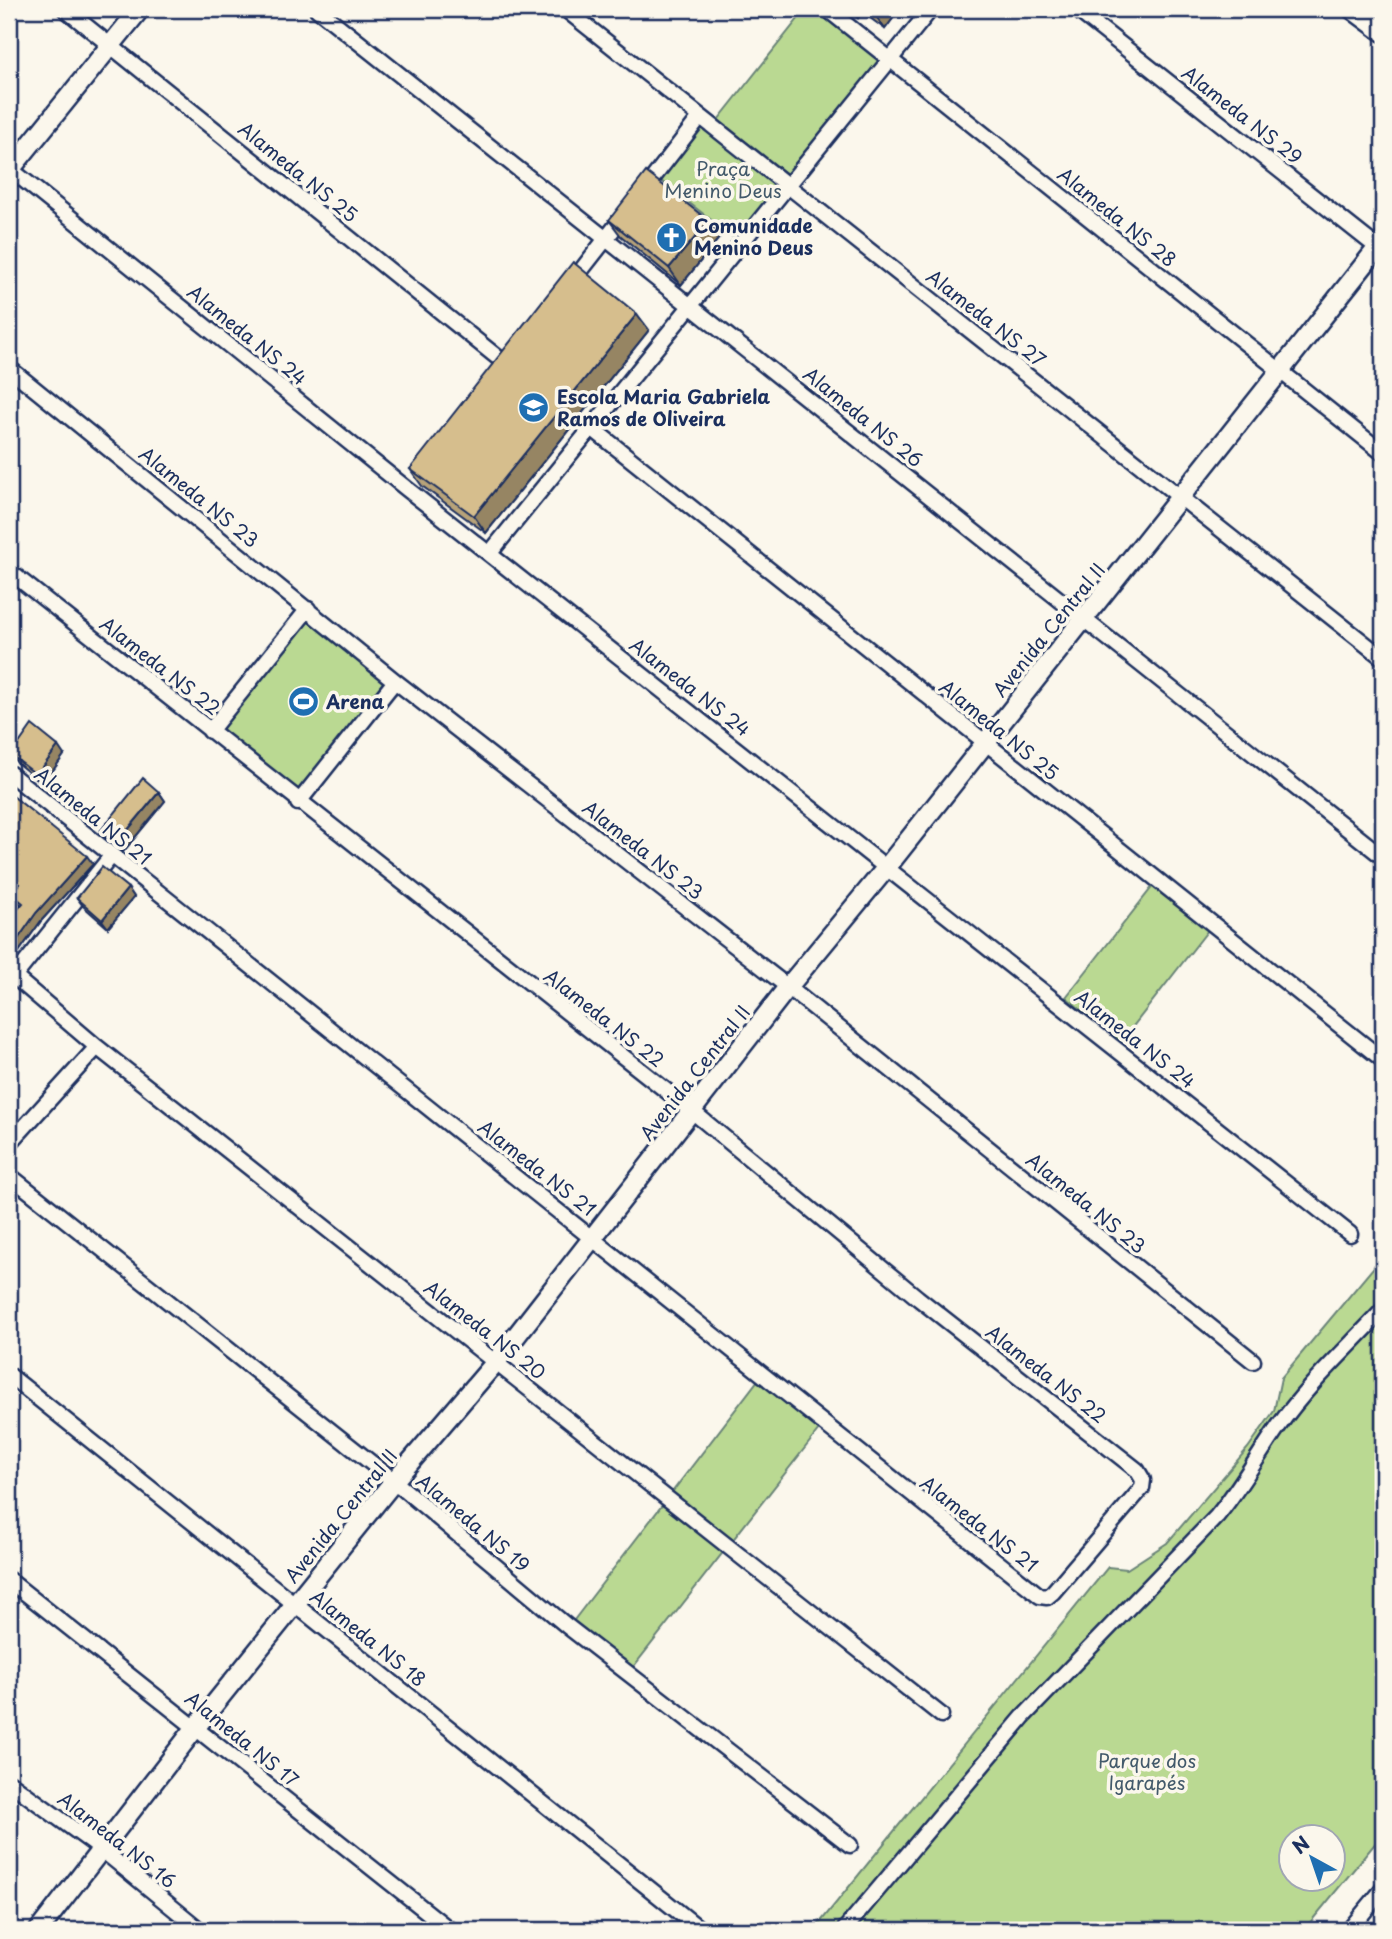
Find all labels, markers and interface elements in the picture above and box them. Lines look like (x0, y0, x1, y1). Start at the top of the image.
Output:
street label: Alameda NS 29 (1176, 58, 1309, 170)
street label: Alameda NS 25 (233, 114, 364, 228)
park label: Praça Menino Deus (664, 154, 782, 204)
street label: Alameda NS 28 (1052, 160, 1183, 273)
place label: Comunidade Menino Deus (694, 211, 813, 261)
church icon: Comunidade Menino Deus (654, 220, 688, 254)
street label: Alameda NS 27 (921, 262, 1052, 373)
street label: Alameda NS 24 (182, 277, 313, 391)
street label: Alameda NS 26 (798, 359, 929, 473)
place label: Escola Maria Gabriela Ramos de Oliveira (557, 382, 770, 432)
school or university icon: Escola Maria Gabriela Ramos de Oliveira (517, 391, 551, 425)
street label: Alameda NS 23 (134, 439, 265, 553)
street label: Avenida Central II (985, 557, 1111, 702)
street label: Alameda NS 22 (95, 609, 227, 721)
street label: Alameda NS 24 (624, 630, 757, 742)
street label: Alameda NS 25 (934, 672, 1065, 786)
sports icon: Arena (286, 685, 320, 719)
place label: Arena (325, 687, 384, 715)
street label: Alameda NS 21 (29, 759, 158, 871)
street label: Alameda NS 23 (577, 793, 710, 905)
street label: Alameda NS 22 (539, 961, 671, 1073)
street label: Alameda NS 24 (1069, 982, 1202, 1094)
street label: Avenida Central II (632, 999, 756, 1146)
street label: Alameda NS 21 (473, 1112, 603, 1222)
street label: Alameda NS 23 (1021, 1145, 1152, 1259)
street label: Alameda NS 20 (419, 1273, 552, 1386)
street label: Alameda NS 22 (981, 1317, 1113, 1429)
street label: Avenida Central II (277, 1443, 403, 1588)
street label: Alameda NS 19 (411, 1466, 536, 1578)
street label: Alameda NS 21 (915, 1468, 1045, 1578)
street label: Alameda NS 18 (305, 1582, 432, 1693)
street label: Alameda NS 17 (180, 1684, 305, 1793)
park label: Parque dos Igarapés (1098, 1746, 1196, 1796)
street label: Alameda NS 16 (53, 1784, 183, 1894)
north arrow (1276, 1824, 1346, 1894)
text: N (1286, 1829, 1315, 1860)

